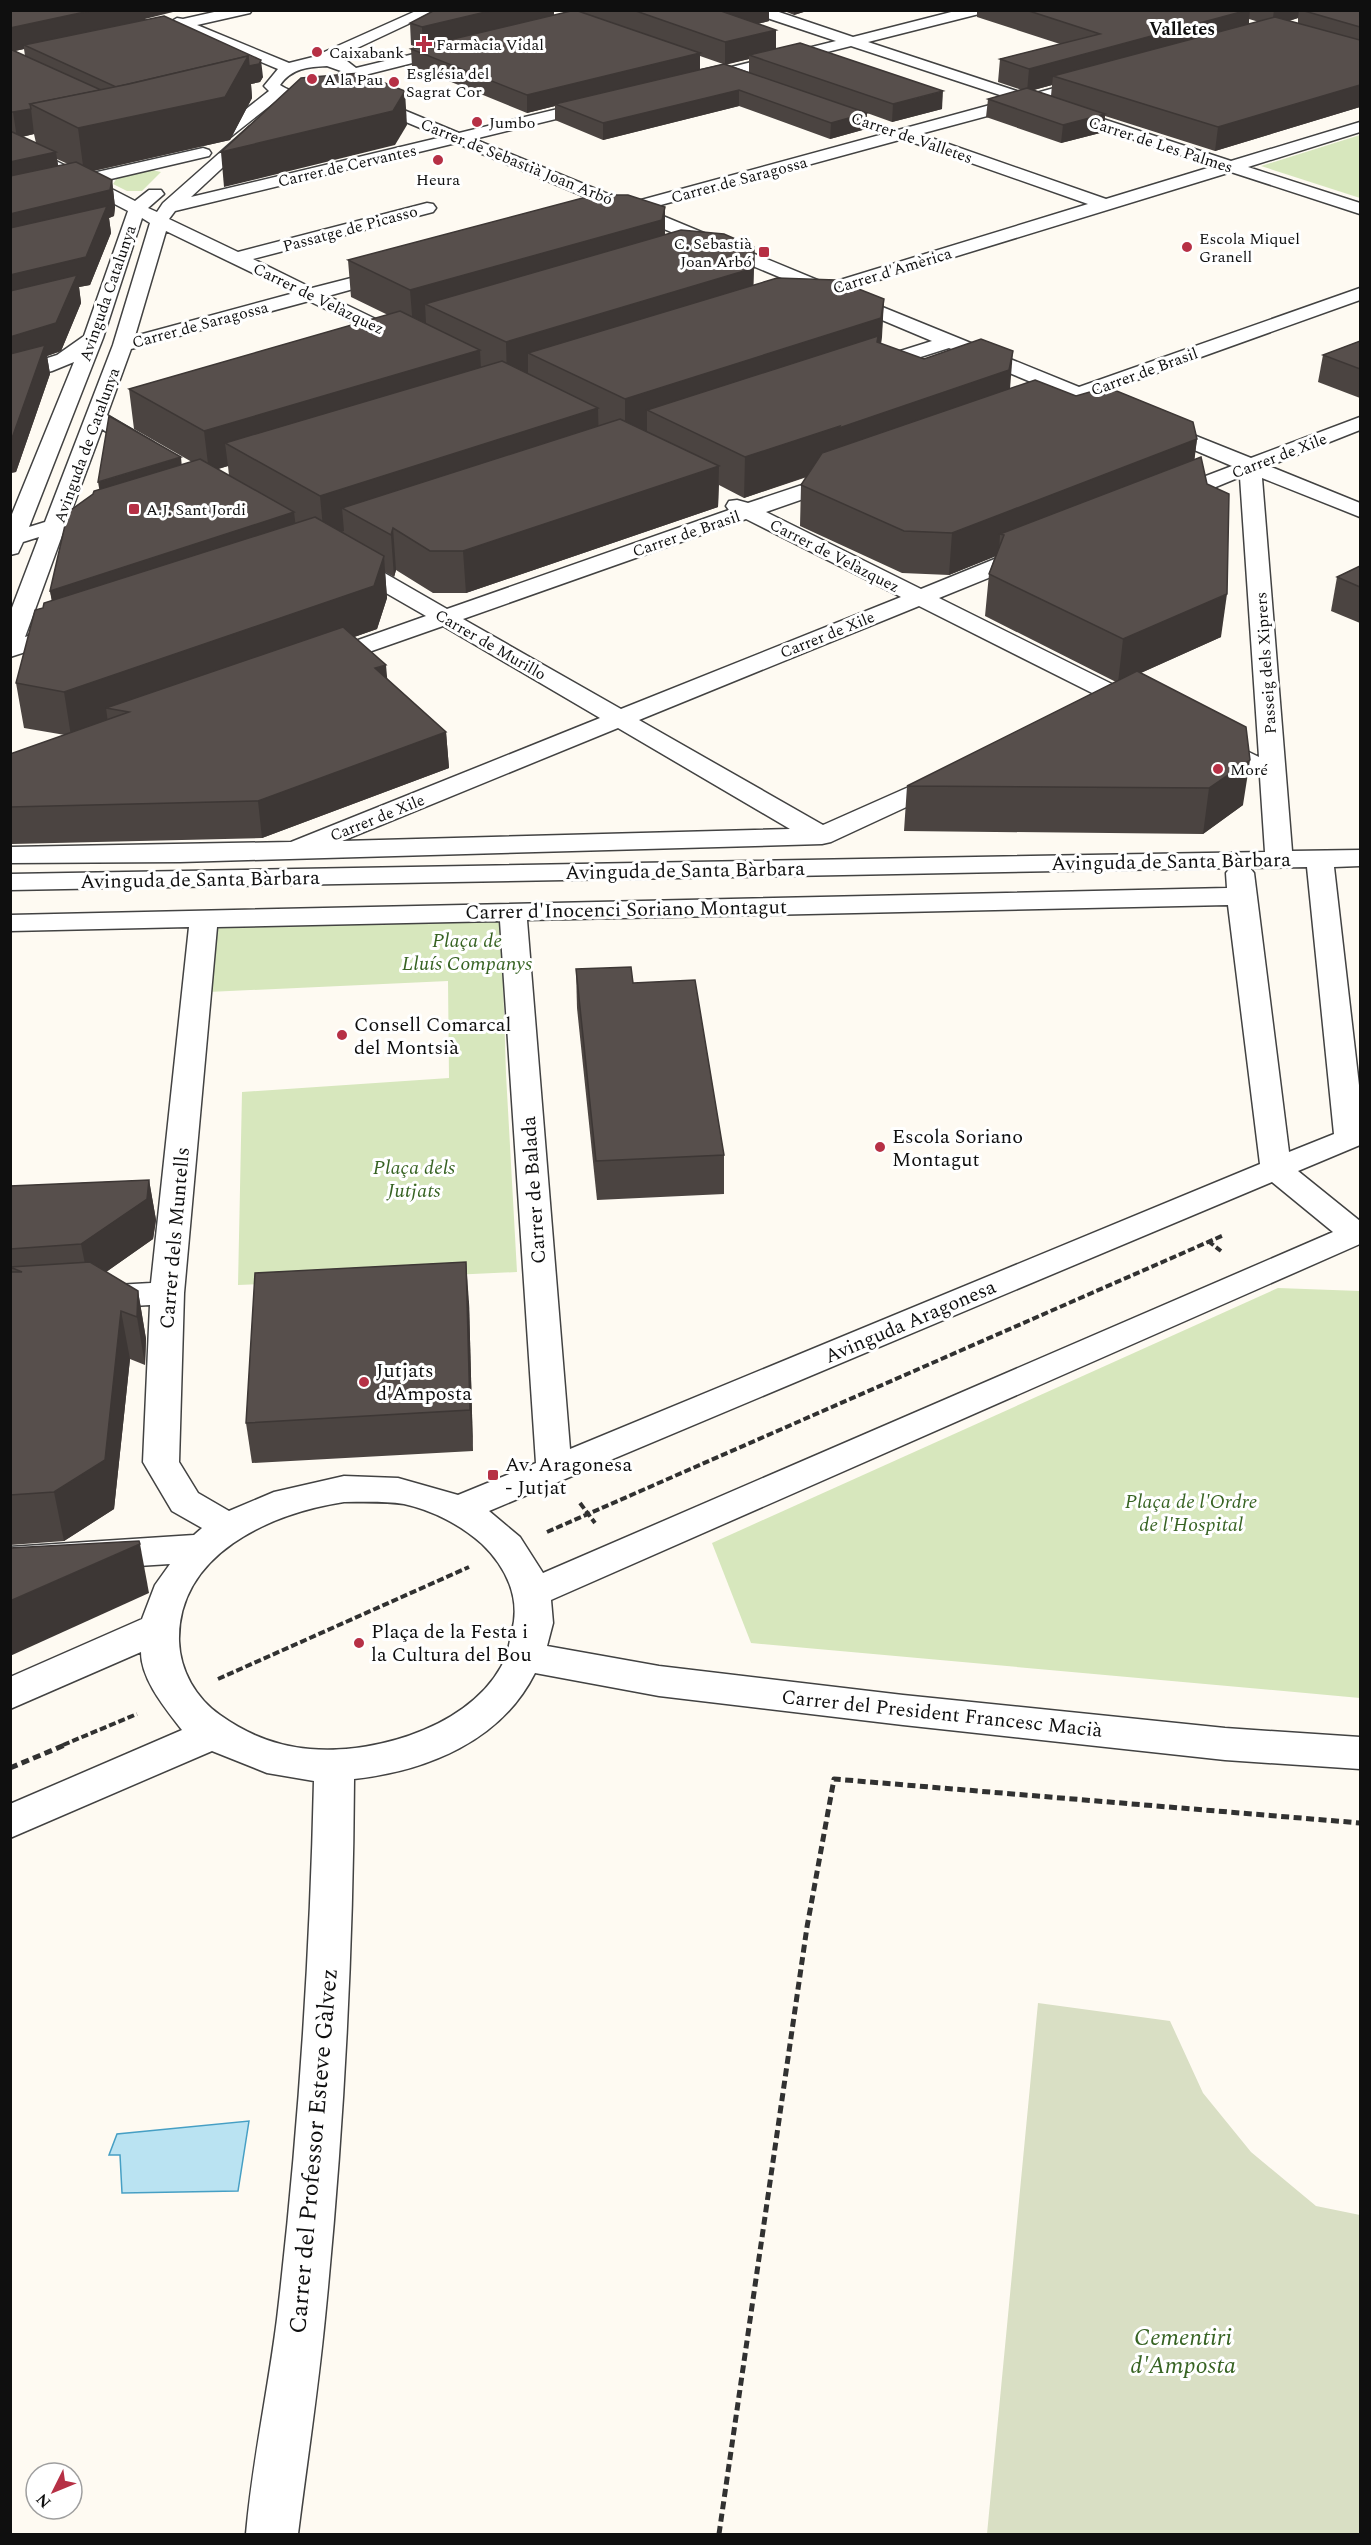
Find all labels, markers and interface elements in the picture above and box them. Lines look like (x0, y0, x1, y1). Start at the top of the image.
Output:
district label: Valletes (1149, 16, 1215, 43)
place label: Farmàcia Vidal (436, 33, 544, 57)
marker: Farmàcia Vidal (417, 37, 431, 51)
place label: Caixabank (329, 41, 404, 65)
marker: Caixabank (310, 45, 324, 59)
place label: Església del Sagrat Cor (406, 62, 489, 104)
place label: A la Pau (324, 68, 383, 92)
marker: A la Pau (305, 72, 319, 86)
marker: Església del Sagrat Cor (387, 75, 401, 89)
street label: Carrer de Valletes (848, 106, 976, 170)
street label: Carrer de Les Palmes (1085, 110, 1236, 180)
place label: Jumbo (489, 111, 535, 135)
street label: Carrer de Sebastià Joan Arbó (417, 112, 616, 212)
marker: Jumbo (470, 115, 484, 129)
street label: Carrer de Cervantes (275, 138, 419, 194)
street label: Carrer de Saragossa (668, 150, 810, 210)
marker: Heura (431, 153, 445, 167)
place label: Heura (416, 168, 460, 192)
street label: Passatge de Picasso (280, 199, 420, 259)
street label: Avinguda Catalunya (73, 222, 143, 365)
place label: Escola Miquel Granell (1199, 227, 1300, 269)
place label: C. Sebastià Joan Arbó (674, 232, 752, 274)
marker: Escola Miquel Granell (1180, 240, 1194, 254)
street label: Carrer d'Amèrica (830, 241, 955, 300)
marker: C. Sebastià Joan Arbó (757, 245, 771, 259)
street label: Carrer de Velàzquez (249, 257, 388, 341)
street label: Carrer de Saragossa (129, 295, 271, 355)
street label: Carrer de Brasil (1087, 341, 1201, 402)
street label: Avinguda de Catalunya (48, 364, 126, 526)
street label: Carrer de Xile (1228, 427, 1330, 485)
place label: A.J. Sant Jordi (146, 498, 246, 522)
marker: A.J. Sant Jordi (127, 502, 141, 516)
street label: Carrer de Brasil (629, 504, 743, 564)
street label: Carrer de Velàzquez (765, 513, 904, 599)
street label: Passeig dels Xiprers (1249, 591, 1283, 735)
street label: Carrer de Murillo (431, 603, 550, 686)
street label: Carrer de Xile (776, 605, 878, 665)
place label: Moré (1230, 758, 1268, 782)
marker: Moré (1211, 762, 1225, 776)
street label: Carrer de Xile (326, 788, 428, 848)
street label: Avinguda de Santa Bàrbara (1051, 845, 1291, 879)
street label: Avinguda de Santa Bàrbara (565, 854, 805, 888)
street label: Avinguda de Santa Bàrbara (80, 863, 320, 897)
street label: Carrer d'Inocenci Soriano Montagut (465, 892, 787, 928)
park label: Plaça de Lluís Companys (402, 926, 532, 979)
place label: Consell Comarcal del Montsià (354, 1010, 511, 1063)
marker: Consell Comarcal del Montsià (335, 1028, 349, 1042)
street label: Carrer de Balada (514, 1115, 554, 1265)
place label: Escola Soriano Montagut (892, 1122, 1023, 1175)
marker: Escola Soriano Montagut (873, 1140, 887, 1154)
street label: Carrer dels Muntells (152, 1146, 198, 1330)
park label: Plaça dels Jutjats (373, 1153, 455, 1206)
street label: Avinguda Aragonesa (820, 1272, 1001, 1372)
place label: Jutjats d'Amposta (376, 1356, 472, 1409)
marker: Jutjats d'Amposta (357, 1375, 371, 1389)
place label: Av. Aragonesa - Jutjat (505, 1450, 632, 1503)
marker: Av. Aragonesa - Jutjat (486, 1468, 500, 1482)
park label: Plaça de l'Ordre de l'Hospital (1125, 1487, 1257, 1540)
place label: Plaça de la Festa i la Cultura del Bou (371, 1617, 532, 1670)
marker: Plaça de la Festa i la Cultura del Bou (352, 1636, 366, 1650)
street label: Carrer del President Francesc Macià (780, 1682, 1104, 1746)
street label: Carrer del Professor Esteve Gàlvez (280, 1967, 348, 2335)
park label: Cementiri d'Amposta (1130, 2320, 1236, 2384)
north arrow (24, 2461, 84, 2521)
text: N (31, 2488, 57, 2514)

